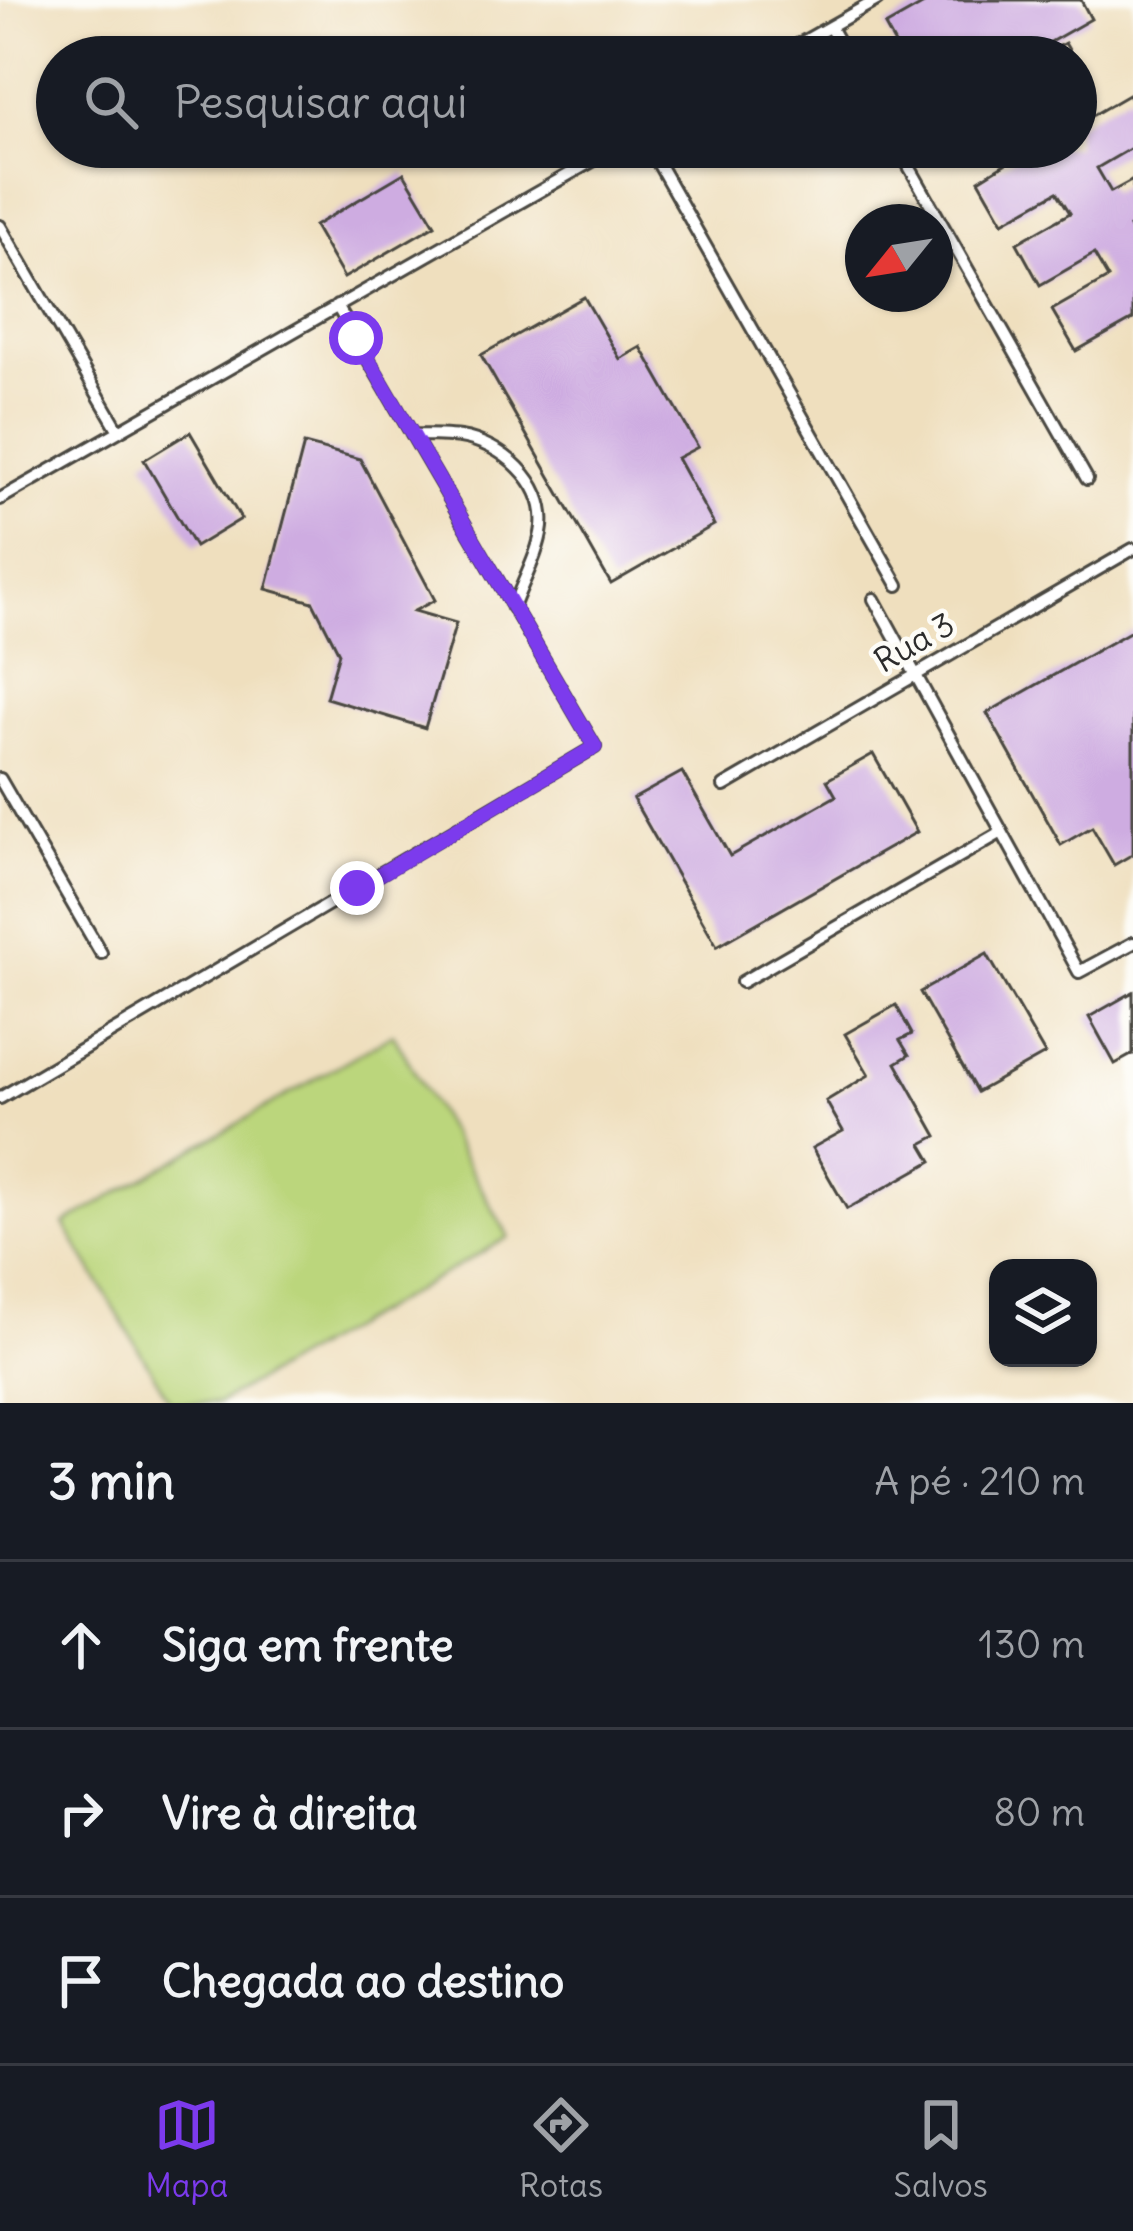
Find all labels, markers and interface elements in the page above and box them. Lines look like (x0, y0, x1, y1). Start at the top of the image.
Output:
search box (36, 36, 1097, 168)
icon: search (78, 69, 144, 135)
text: Pesquisar aqui (174, 74, 467, 130)
north arrow (845, 204, 953, 312)
route start (329, 311, 383, 365)
street label: Rua 3 (867, 602, 961, 682)
route end (330, 861, 384, 915)
map controls (989, 1259, 1097, 1367)
button: layers (989, 1259, 1097, 1367)
text: 3 min (48, 1449, 175, 1513)
text: A pé · 210 m (874, 1457, 1085, 1506)
icon: ahead (48, 1612, 114, 1678)
text: Siga em frente (162, 1617, 454, 1673)
text: 130 m (978, 1620, 1085, 1669)
icon: right (48, 1780, 114, 1846)
text: Vire à direita (162, 1785, 417, 1841)
text: 80 m (993, 1788, 1085, 1837)
icon: arrive (48, 1948, 114, 2014)
text: Chegada ao destino (162, 1953, 564, 2009)
tab: Mapa (145, 2092, 228, 2206)
tab: Rotas (519, 2092, 603, 2206)
tab: Salvos (894, 2092, 988, 2206)

